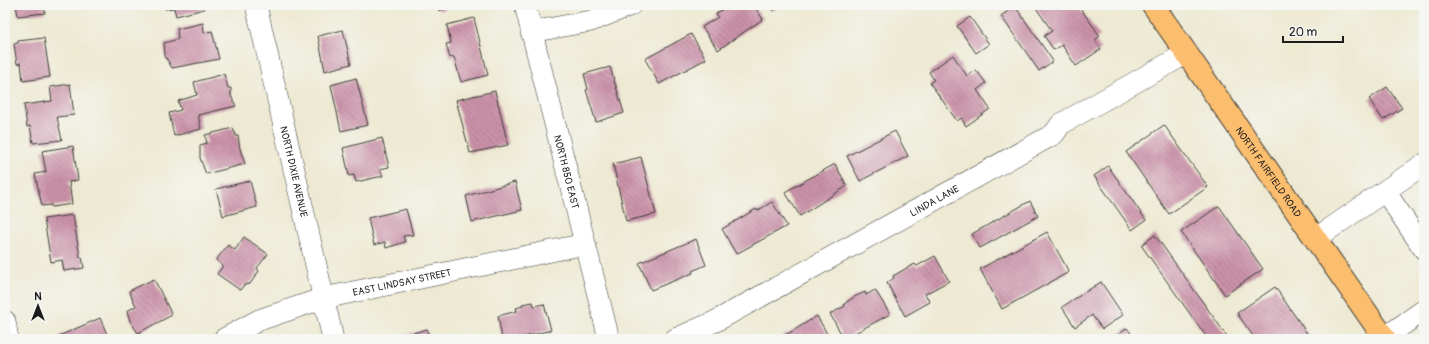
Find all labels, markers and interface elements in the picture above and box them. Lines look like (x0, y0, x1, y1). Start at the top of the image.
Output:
scale bar (1283, 18, 1343, 44)
text: 20 m (1289, 25, 1318, 40)
street label: NORTH DIXIE AVENUE (277, 125, 310, 219)
street label: NORTH FAIRFIELD ROAD (1232, 125, 1304, 220)
street label: NORTH 850 EAST (551, 134, 581, 211)
street label: LINDA LANE (908, 183, 961, 220)
street label: EAST LINDSAY STREET (352, 267, 453, 299)
north arrow (18, 286, 58, 326)
text: N (34, 290, 42, 303)

